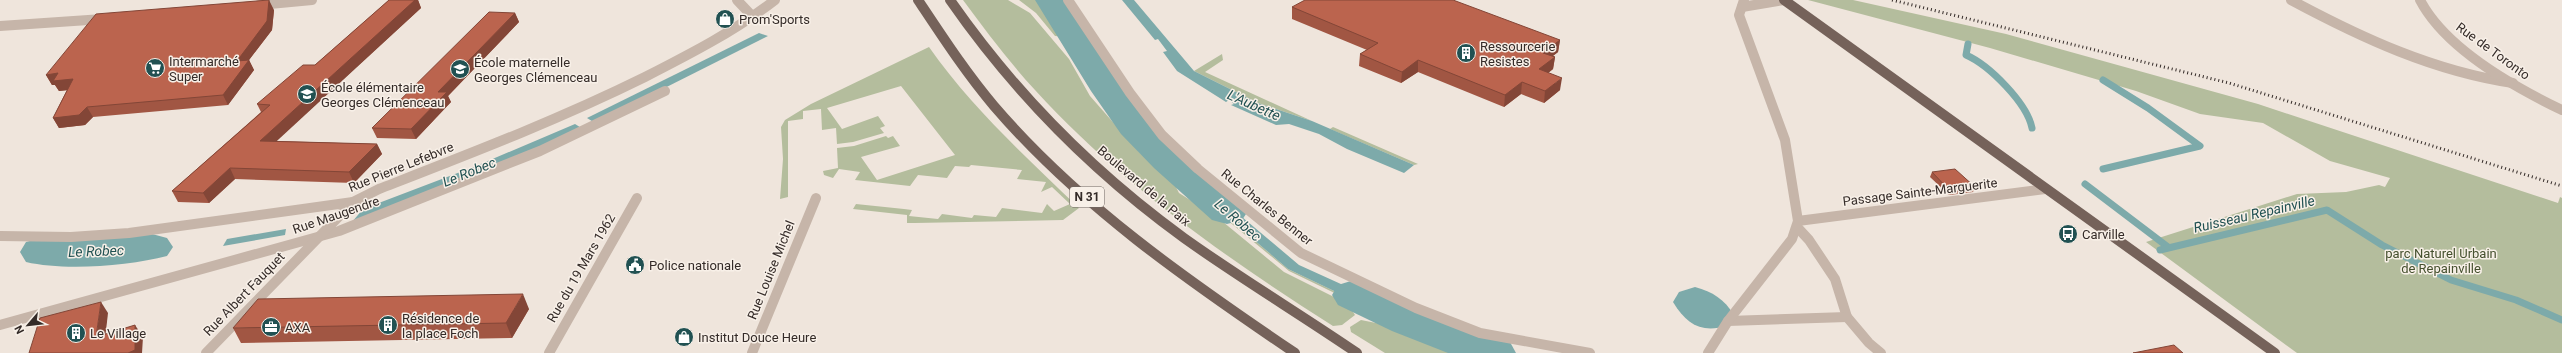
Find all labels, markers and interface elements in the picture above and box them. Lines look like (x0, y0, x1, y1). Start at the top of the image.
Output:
shop icon: Prom'Sports (714, 8, 736, 30)
place label: Prom'Sports (739, 12, 810, 27)
street label: Rue de Toronto (2453, 19, 2533, 83)
place label: Ressourcerie Resistes (1480, 39, 1555, 69)
building icon: Ressourcerie Resistes (1455, 42, 1477, 64)
place label: Intermarché Super (169, 54, 239, 84)
place label: École maternelle Georges Clémenceau (474, 55, 598, 85)
supermarket icon: Intermarché Super (144, 57, 166, 79)
school or university icon: École maternelle Georges Clémenceau (449, 58, 471, 80)
place label: École élémentaire Georges Clémenceau (321, 80, 445, 110)
school or university icon: École élémentaire Georges Clémenceau (296, 83, 318, 105)
water label: L'Aubette (1225, 86, 1283, 124)
street label: Rue Pierre Lefebvre (346, 139, 456, 195)
street label: Boulevard de la Paix (1095, 143, 1194, 230)
water label: Le Robec (440, 154, 498, 190)
street label: Rue Charles Benner (1218, 166, 1316, 249)
street label: Passage Sainte-Marguerite (1842, 175, 1998, 209)
road number: N 31 (1070, 187, 1104, 207)
water label: Ruisseau Repainville (2192, 192, 2316, 236)
street label: Rue Maugendre (291, 193, 381, 237)
water label: Le Robec (1212, 196, 1264, 244)
street label: Rue du 19 Mars 1962 (544, 211, 618, 325)
street label: Rue Louise Michel (744, 218, 798, 322)
bus stop icon: Carville (2057, 223, 2079, 245)
place label: Carville (2082, 227, 2125, 242)
water label: Le Robec (68, 242, 124, 260)
park label: parc Naturel Urbain de Repainville (2385, 246, 2497, 276)
street label: Rue Albert Fauquet (200, 249, 288, 339)
public building icon: Police nationale (624, 254, 646, 276)
place label: Police nationale (649, 258, 741, 273)
north arrow (8, 305, 48, 345)
place label: Résidence de la place Foch (402, 311, 479, 341)
building icon: Résidence de la place Foch (377, 314, 399, 336)
office icon: AXA (260, 316, 282, 338)
place label: AXA (285, 320, 311, 335)
building icon: Le Village (65, 322, 87, 344)
text: N (12, 323, 27, 336)
place label: Le Village (90, 326, 146, 341)
shop icon: Institut Douce Heure (673, 326, 695, 348)
place label: Institut Douce Heure (698, 330, 816, 345)

